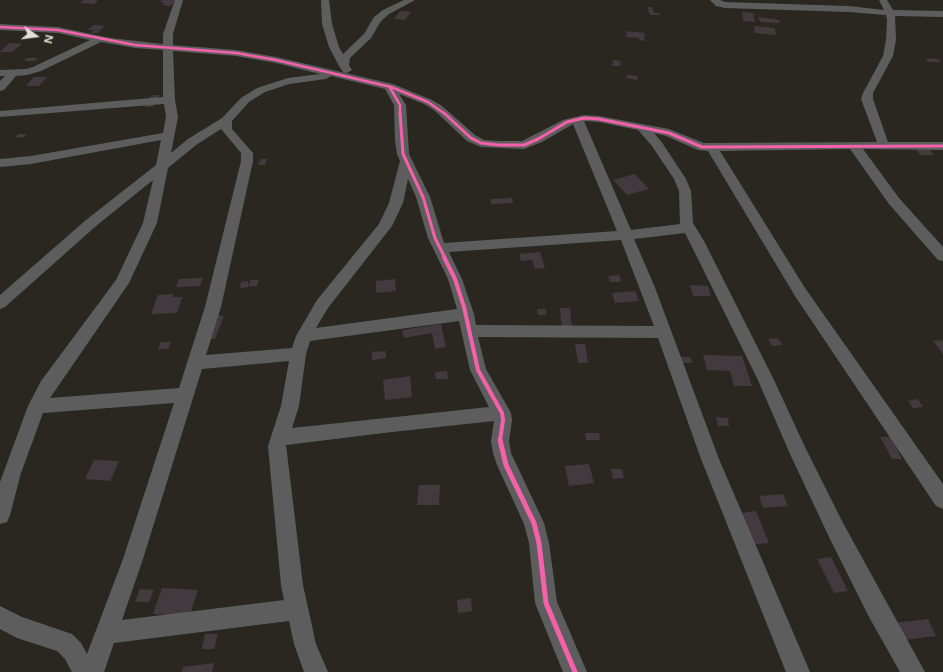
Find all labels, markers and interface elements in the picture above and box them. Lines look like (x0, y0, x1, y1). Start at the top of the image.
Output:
north arrow (16, 16, 56, 56)
text: N (41, 33, 55, 45)

